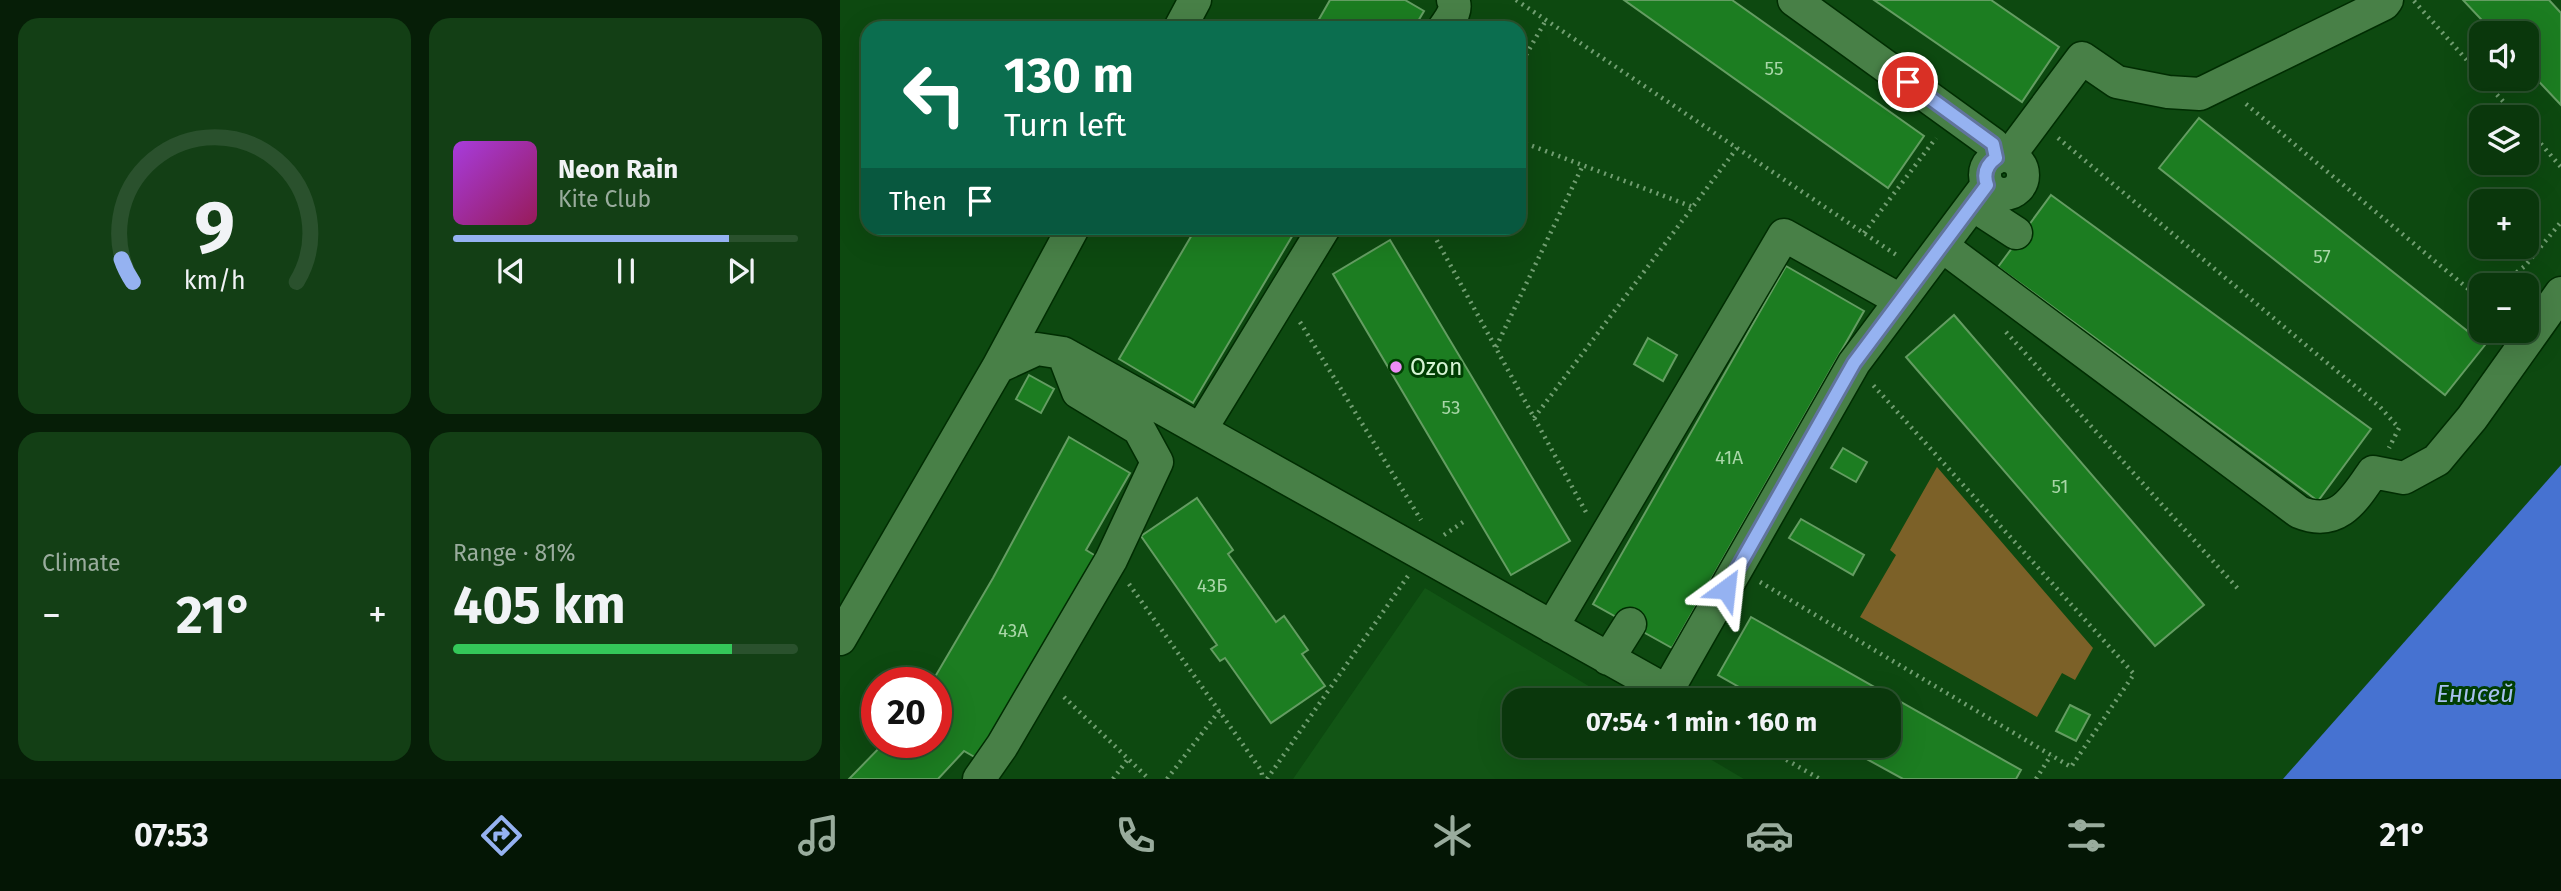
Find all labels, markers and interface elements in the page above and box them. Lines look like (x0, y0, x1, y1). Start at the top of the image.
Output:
map controls (2469, 21, 2539, 343)
button: sound (2469, 21, 2539, 91)
text: 130 m (1004, 46, 1134, 105)
icon: left (889, 49, 980, 140)
pin (1878, 52, 1938, 112)
house number: 55 (1765, 57, 1783, 80)
icon: arrive (1889, 63, 1927, 101)
button: layers (2469, 105, 2539, 175)
text: Turn left (1004, 106, 1126, 144)
text: Neon Rain (558, 154, 678, 185)
icon: arrive (961, 182, 999, 220)
text: 9 (194, 184, 235, 271)
text: Kite Club (558, 185, 651, 213)
text: Then (889, 186, 947, 217)
button: + (2469, 189, 2539, 259)
house number: 57 (2313, 245, 2331, 268)
icon: previous (492, 252, 530, 290)
icon: pause (607, 252, 645, 290)
icon: next (722, 252, 760, 290)
text: km/h (184, 266, 245, 296)
button: − (2469, 273, 2539, 343)
place label: Ozon (1410, 353, 1463, 381)
marker: Ozon (1388, 359, 1404, 375)
house number: 53 (1442, 396, 1460, 419)
house number: 41А (1715, 446, 1743, 469)
house number: 51 (2052, 475, 2068, 498)
text: Range · 81% (453, 539, 575, 567)
text: Climate (42, 549, 121, 577)
position arrow (1689, 552, 1763, 626)
text: 405 km (453, 574, 626, 637)
house number: 43Б (1197, 574, 1227, 597)
text: 21° (176, 584, 253, 647)
text: − (42, 592, 61, 638)
text: + (368, 592, 387, 638)
house number: 43А (998, 619, 1028, 642)
speed limit sign: 20 (861, 667, 952, 758)
water label: Енисей (2436, 680, 2514, 708)
text: 07:54 · 1 min · 160 m (1586, 707, 1817, 738)
icon: directions (477, 811, 526, 860)
icon: music (794, 811, 843, 860)
icon: phone (1111, 811, 1160, 860)
icon: climate (1428, 811, 1477, 860)
icon: car (1745, 811, 1794, 860)
icon: filters (2062, 811, 2111, 860)
text: 07:53 (134, 816, 209, 854)
text: 21° (2380, 816, 2427, 854)

